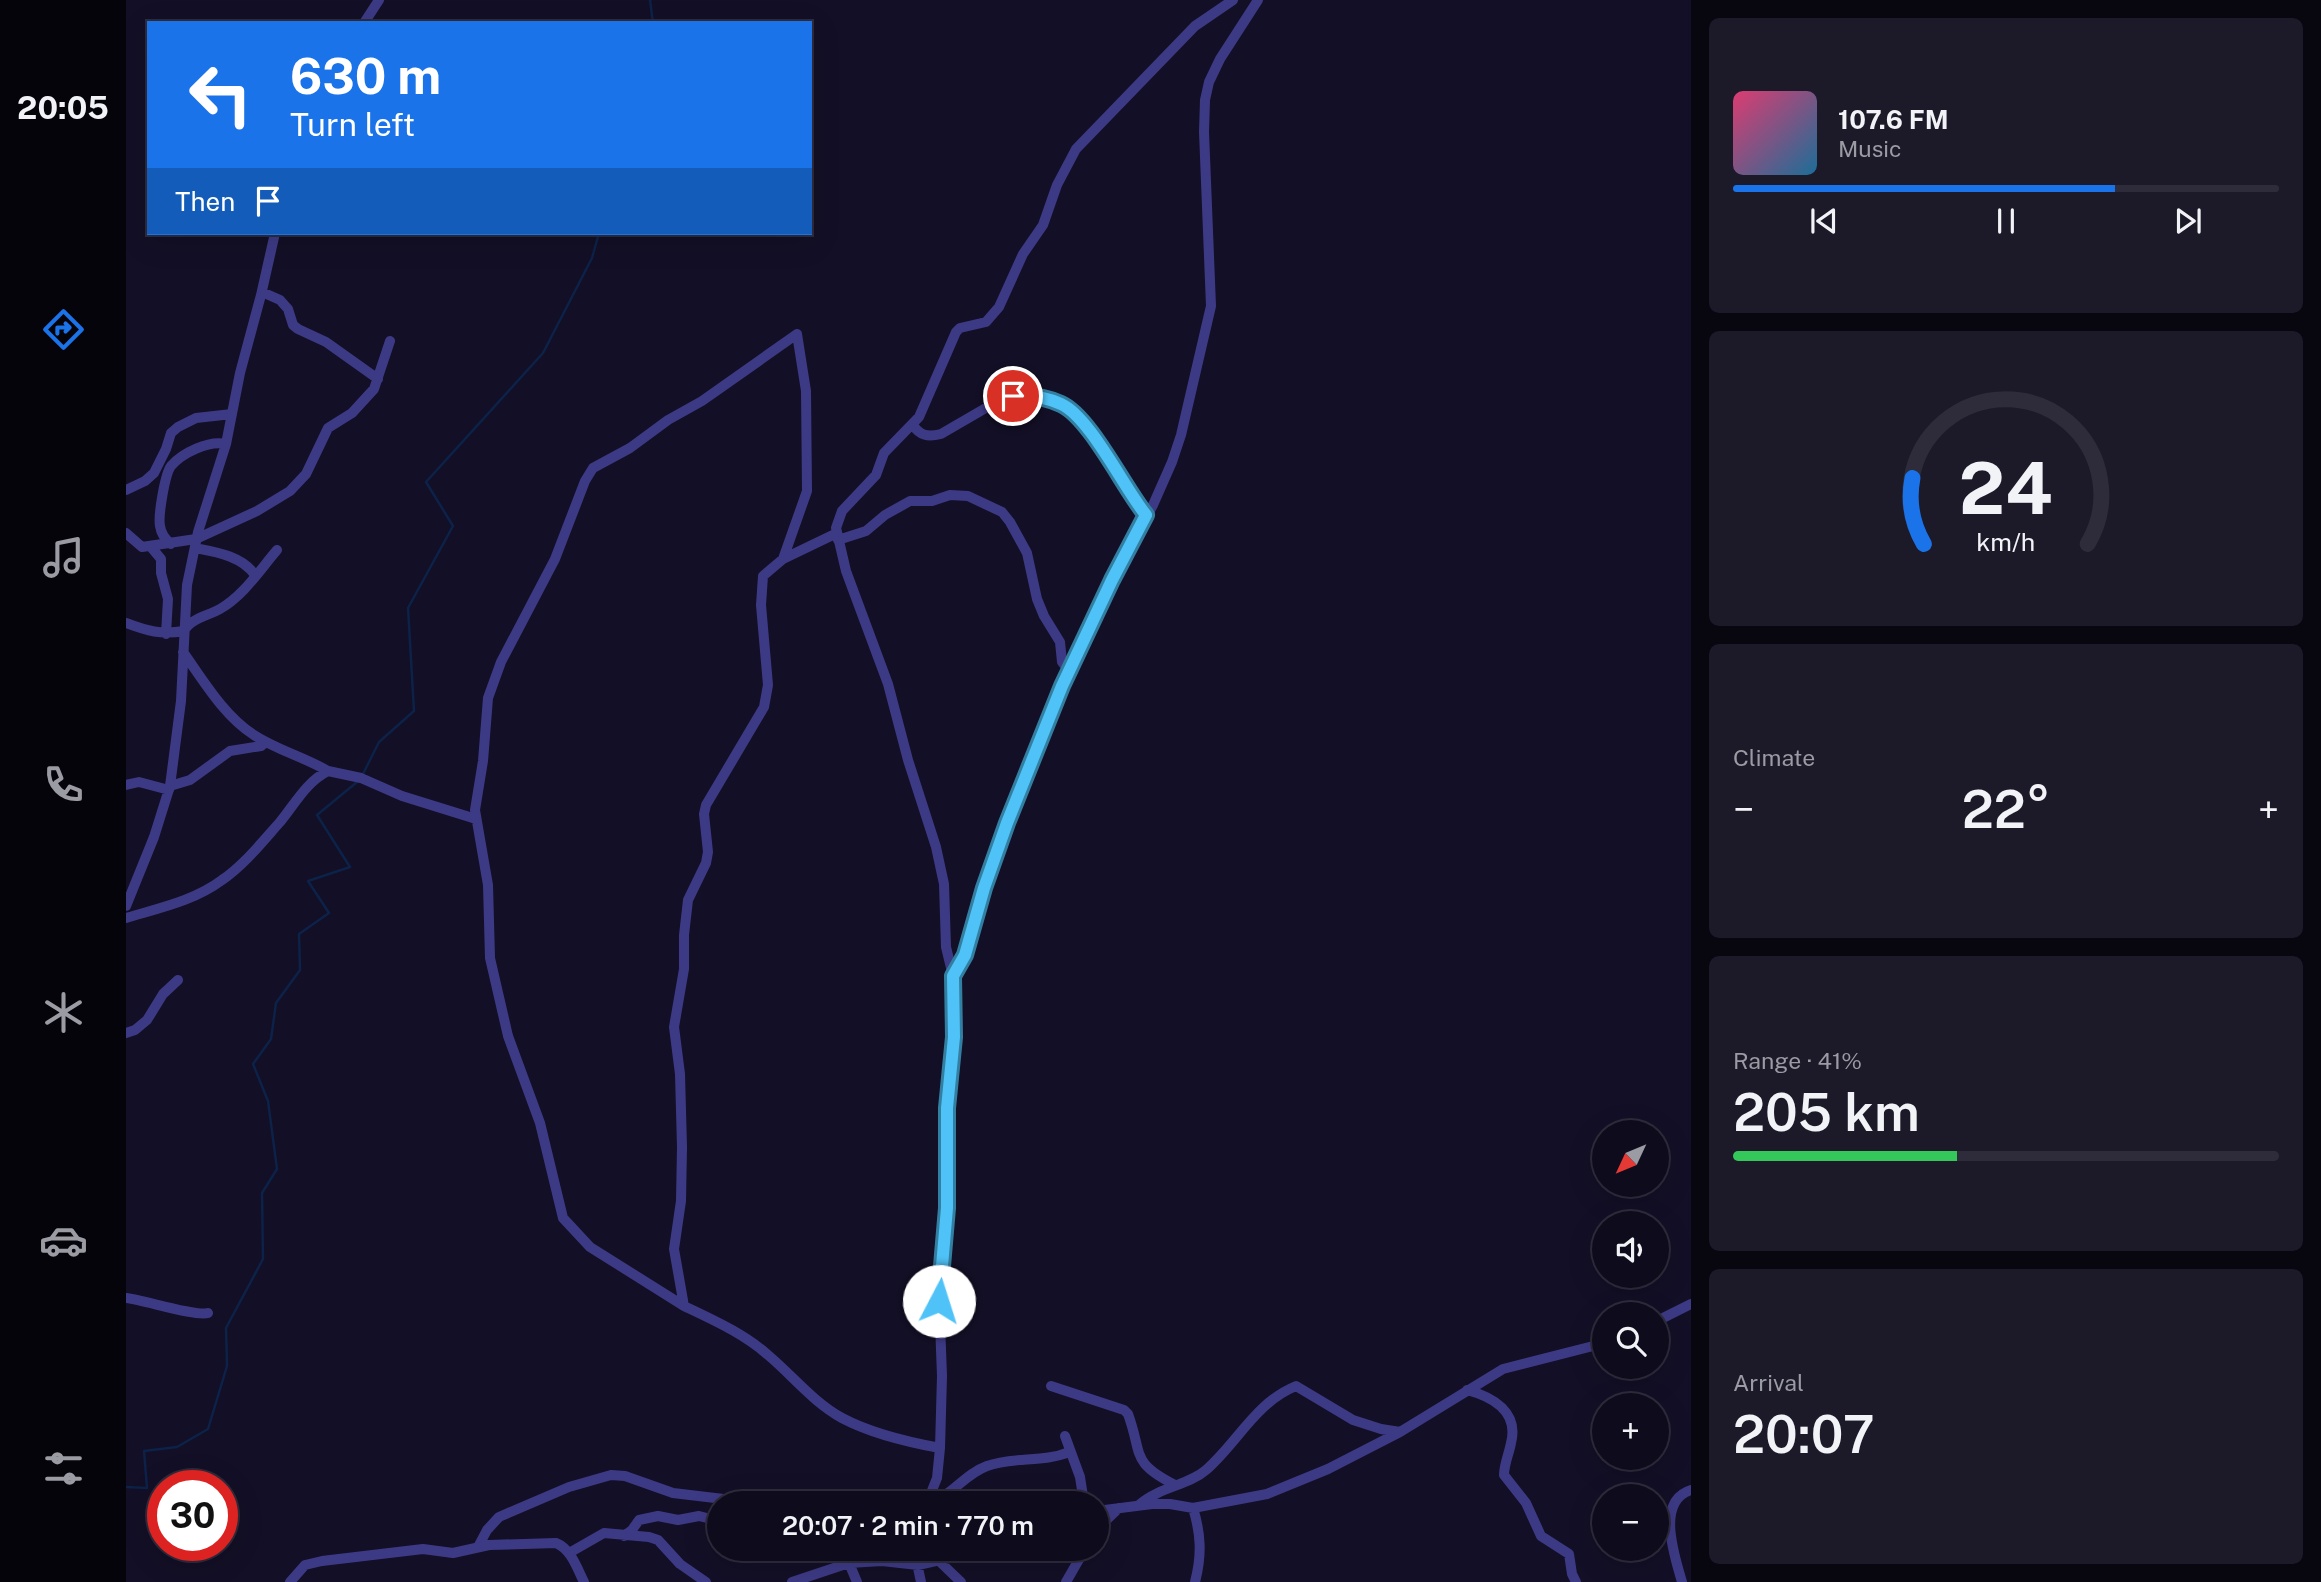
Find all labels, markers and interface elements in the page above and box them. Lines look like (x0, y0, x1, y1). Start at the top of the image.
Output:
text: 630 m (290, 47, 441, 105)
icon: left (175, 49, 266, 140)
text: 20:05 (17, 89, 109, 126)
text: 107.6 FM (1838, 104, 1949, 135)
text: Turn left (290, 106, 415, 143)
text: Music (1838, 135, 1902, 162)
icon: arrive (249, 182, 287, 220)
text: Then (175, 186, 235, 217)
icon: previous (1805, 202, 1843, 240)
icon: pause (1987, 202, 2025, 240)
icon: next (2169, 202, 2207, 240)
icon: directions (39, 305, 88, 354)
pin (983, 366, 1043, 426)
icon: arrive (994, 377, 1032, 415)
text: 24 (1959, 446, 2053, 531)
text: km/h (1977, 527, 2035, 557)
icon: music (39, 533, 88, 582)
text: Climate (1733, 744, 1815, 771)
icon: phone (39, 760, 88, 809)
text: 22° (1962, 779, 2050, 840)
text: − (1733, 787, 1754, 832)
text: + (2258, 787, 2279, 832)
icon: climate (39, 988, 88, 1037)
text: Range · 41% (1733, 1047, 1862, 1074)
text: 205 km (1733, 1082, 1920, 1143)
north arrow (1592, 1120, 1670, 1197)
map controls (1592, 1120, 1669, 1561)
button: sound (1592, 1211, 1669, 1288)
icon: car (39, 1216, 88, 1265)
position arrow (902, 1264, 976, 1338)
button: search (1592, 1302, 1669, 1379)
text: Arrival (1733, 1369, 1804, 1396)
button: + (1592, 1393, 1669, 1470)
text: 20:07 (1733, 1404, 1875, 1465)
icon: filters (39, 1444, 88, 1493)
speed limit sign: 30 (147, 1470, 238, 1561)
button: − (1592, 1484, 1669, 1561)
text: 20:07 · 2 min · 770 m (782, 1510, 1034, 1541)

